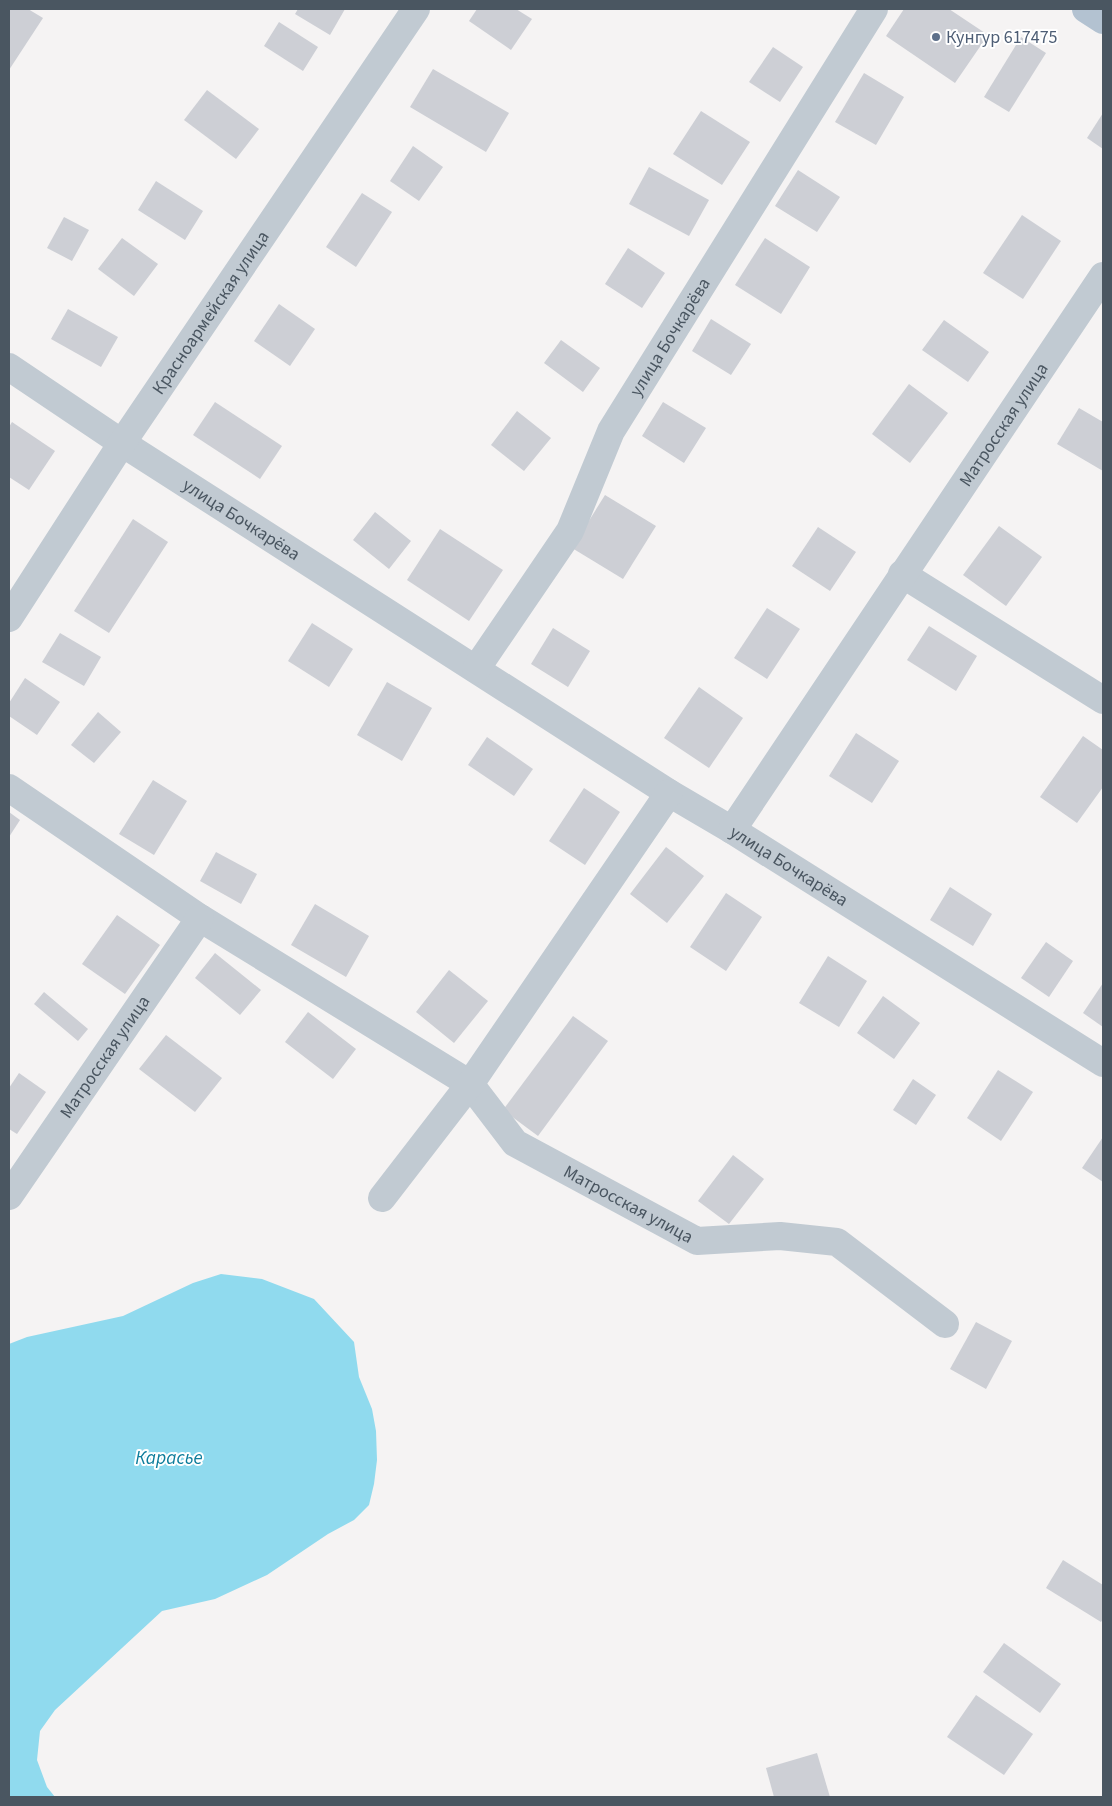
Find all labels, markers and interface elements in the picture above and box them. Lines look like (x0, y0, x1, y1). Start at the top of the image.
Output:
place label: Кунгур 617475 (946, 25, 1058, 50)
marker: Кунгур 617475 (930, 31, 942, 43)
street label: Красноармейская улица (146, 226, 275, 400)
street label: улица Бочкарёва (624, 273, 716, 401)
street label: Матросская улица (954, 358, 1054, 492)
street label: улица Бочкарёва (177, 473, 305, 567)
street label: улица Бочкарёва (725, 820, 853, 913)
street label: Матросская улица (54, 991, 156, 1123)
street label: Матросская улица (559, 1159, 697, 1250)
water label: Карасье (135, 1445, 203, 1472)

